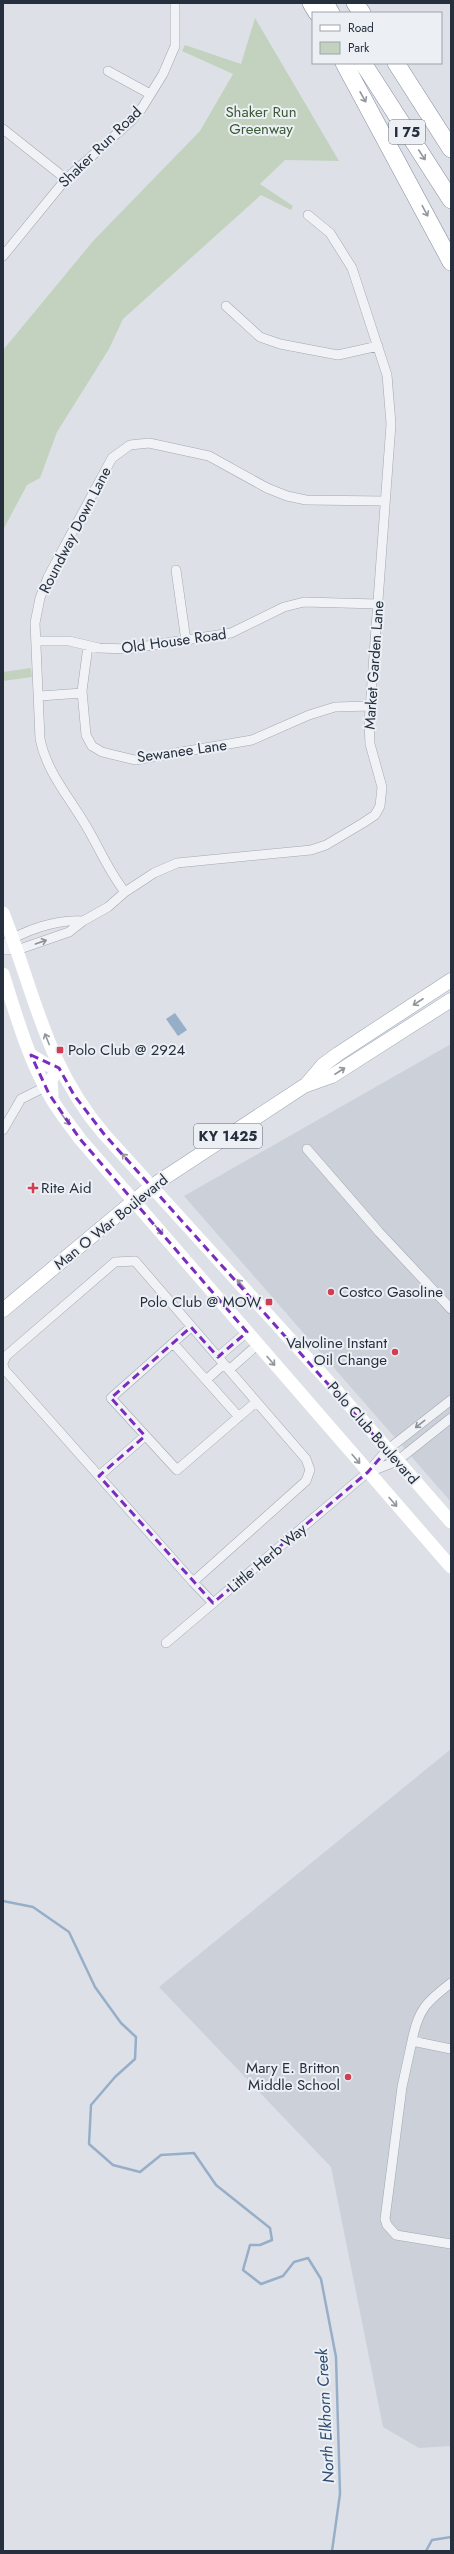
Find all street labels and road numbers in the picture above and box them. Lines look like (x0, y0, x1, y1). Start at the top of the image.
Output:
street label: Shaker Run Road (53, 102, 147, 192)
road number: I 75 (389, 120, 425, 144)
street label: Roundway Down Lane (34, 463, 117, 597)
street label: Market Garden Lane (359, 600, 389, 730)
street label: Old House Road (120, 623, 228, 659)
street label: Sewanee Lane (136, 734, 229, 768)
road number: KY 1425 (194, 1124, 262, 1148)
street label: Man O War Boulevard (49, 1169, 173, 1275)
street label: Polo Club Boulevard (322, 1377, 424, 1489)
street label: Little Herb Way (223, 1518, 312, 1598)

